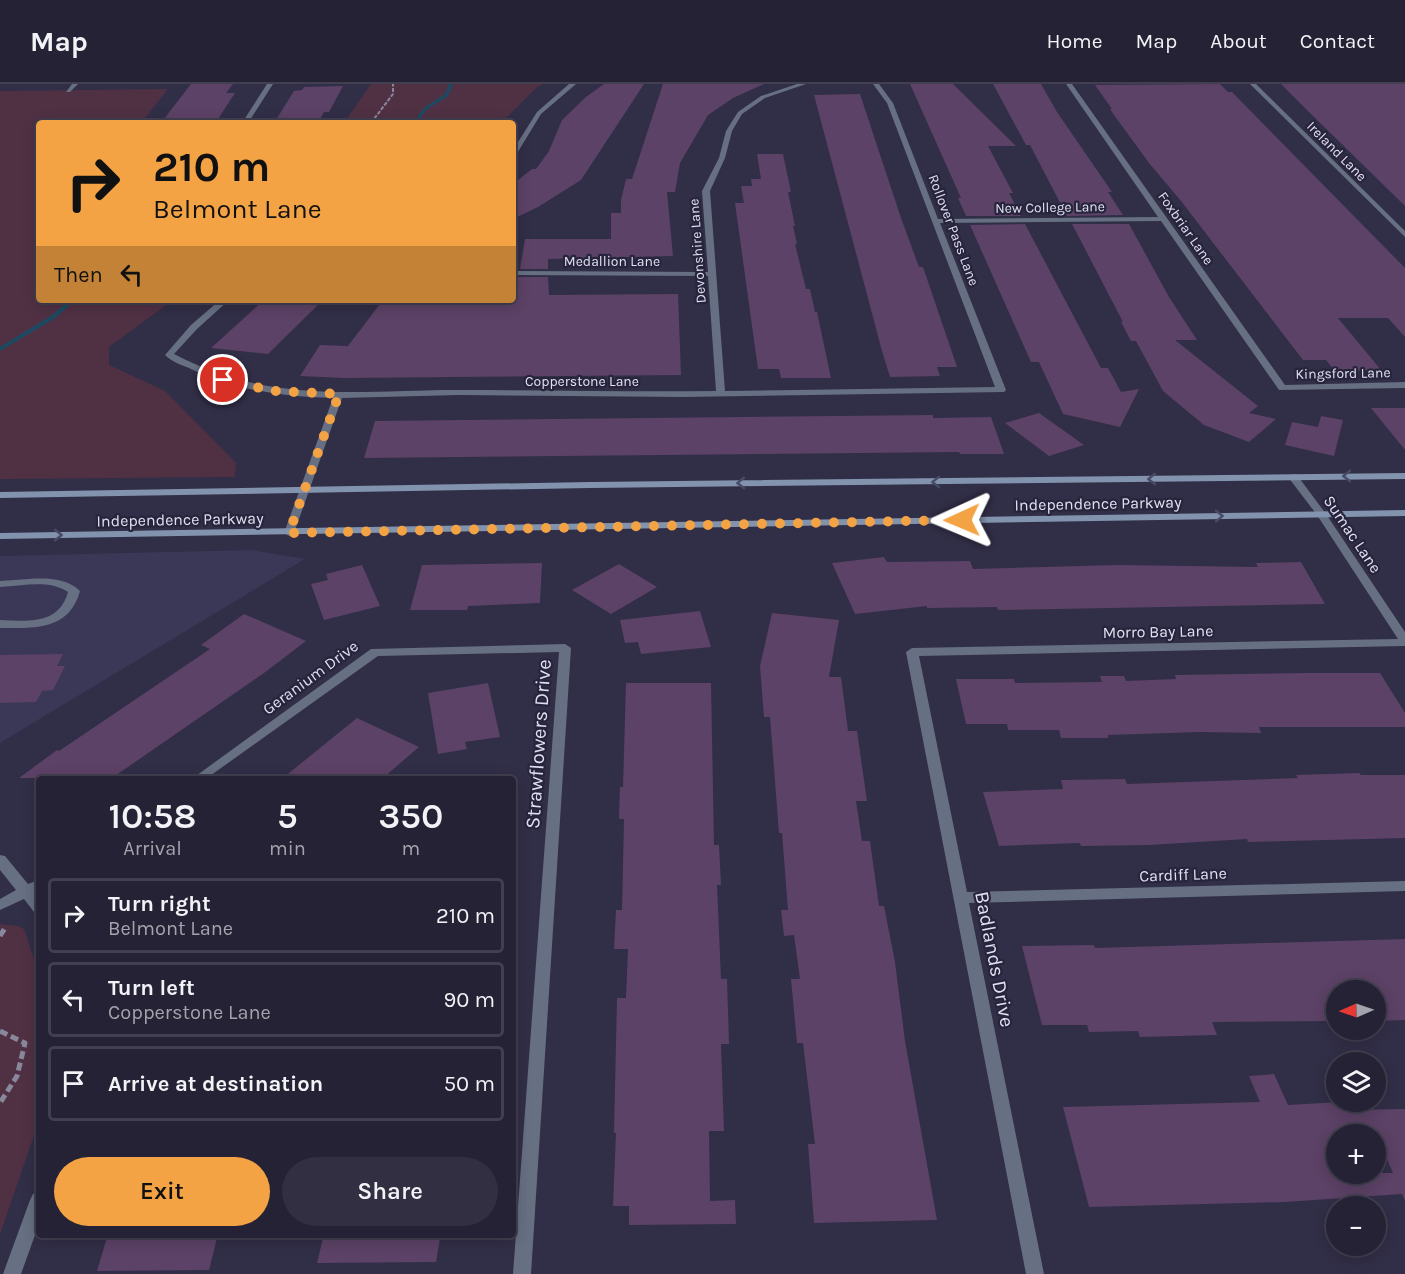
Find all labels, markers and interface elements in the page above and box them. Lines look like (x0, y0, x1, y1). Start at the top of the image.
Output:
text: Map (30, 25, 88, 58)
text: Home (1047, 29, 1103, 53)
text: Map (1136, 29, 1177, 53)
text: About (1210, 29, 1267, 53)
text: Contact (1300, 29, 1375, 53)
street label: Ireland Lane (1303, 118, 1370, 185)
text: 210 m (153, 142, 270, 192)
icon: right (54, 144, 132, 222)
street label: Rollover Pass Lane (925, 172, 983, 288)
street label: Foxbriar Lane (1154, 188, 1217, 268)
text: Belmont Lane (153, 193, 322, 225)
street label: Devonshire Lane (685, 198, 710, 304)
street label: New College Lane (995, 198, 1105, 217)
street label: Medallion Lane (564, 253, 660, 270)
icon: left (115, 258, 148, 291)
text: Then (54, 262, 103, 288)
pin (197, 354, 248, 405)
icon: arrive (206, 363, 239, 396)
street label: Kingsford Lane (1295, 364, 1391, 383)
street label: Copperstone Lane (525, 373, 639, 390)
one-way arrow (1342, 470, 1351, 482)
one-way arrow (1147, 473, 1156, 485)
one-way arrow (931, 475, 940, 488)
one-way arrow (736, 477, 745, 489)
position arrow (930, 488, 994, 552)
street label: Sumac Lane (1320, 492, 1385, 577)
street label: Independence Parkway (1014, 493, 1182, 514)
street label: Independence Parkway (96, 509, 264, 530)
one-way arrow (1215, 510, 1224, 522)
one-way arrow (54, 529, 63, 541)
street label: Morro Bay Lane (1103, 621, 1213, 642)
street label: Geranium Drive (259, 636, 362, 718)
street label: Strawflowers Drive (521, 659, 556, 829)
text: 10:58 (108, 795, 197, 837)
text: 5 (277, 795, 298, 837)
text: 350 (378, 795, 443, 837)
text: Arrival (123, 837, 182, 860)
text: min (269, 837, 306, 860)
text: m (402, 837, 420, 860)
street label: Cardiff Lane (1139, 863, 1227, 886)
street label: Badlands Drive (970, 889, 1019, 1029)
text: Turn right (108, 891, 211, 917)
icon: right (57, 899, 90, 932)
text: 210 m (436, 903, 495, 929)
text: Belmont Lane (108, 917, 233, 940)
text: Turn left (108, 975, 195, 1001)
north arrow (1326, 980, 1386, 1040)
map controls (1326, 980, 1386, 1256)
icon: left (57, 983, 90, 1016)
text: 90 m (443, 987, 495, 1013)
text: Copperstone Lane (108, 1001, 271, 1024)
button: layers (1326, 1052, 1386, 1112)
icon: arrive (57, 1067, 90, 1100)
text: Arrive at destination (108, 1071, 323, 1097)
text: 50 m (444, 1071, 495, 1097)
button: + (1326, 1124, 1386, 1184)
button: Exit (54, 1157, 270, 1226)
button: Share (282, 1157, 498, 1226)
button: − (1326, 1196, 1386, 1256)

